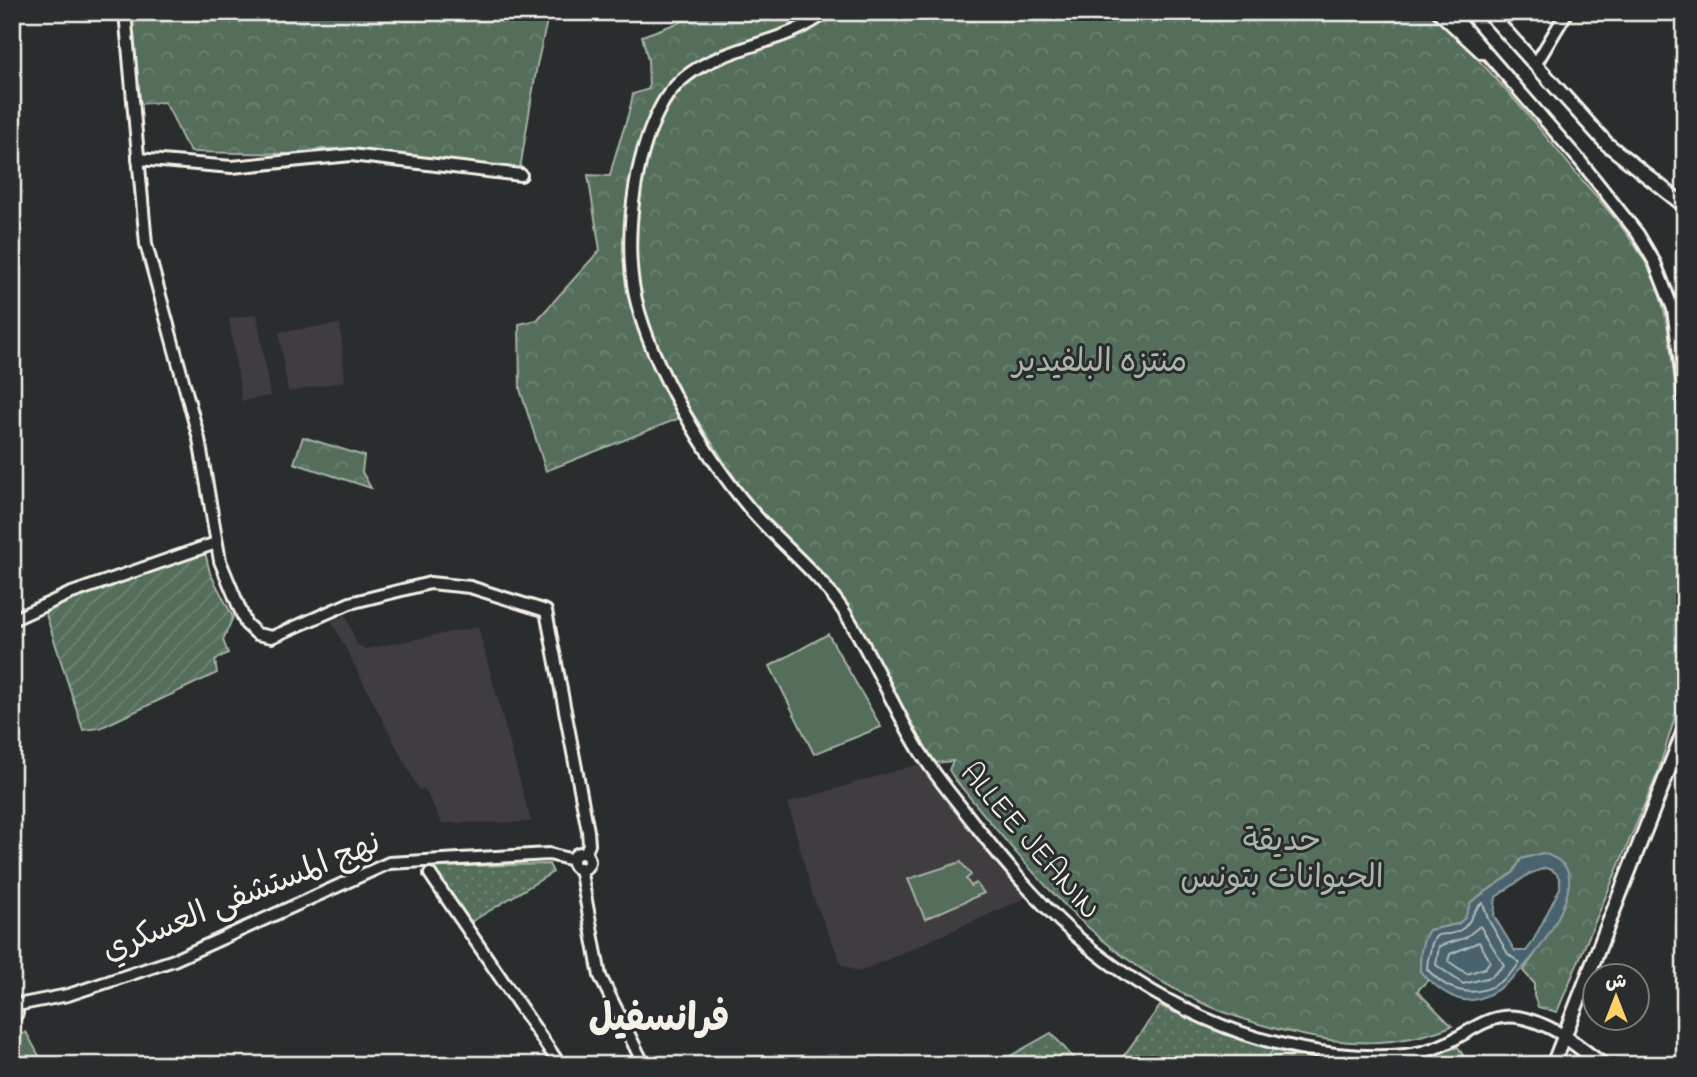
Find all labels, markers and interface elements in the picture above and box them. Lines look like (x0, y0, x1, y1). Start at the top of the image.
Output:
park label: منتزه البلفيدير (1010, 340, 1187, 387)
street label: ALLEE JEANIN (947, 753, 1111, 931)
park label: حديقة الحيوانات بتونس (1180, 819, 1384, 903)
street label: نهج المستشفى العسكري (96, 821, 388, 975)
north arrow (1582, 962, 1652, 1032)
text: ش (1606, 969, 1627, 996)
district label: فرانسفيل (588, 993, 730, 1049)

